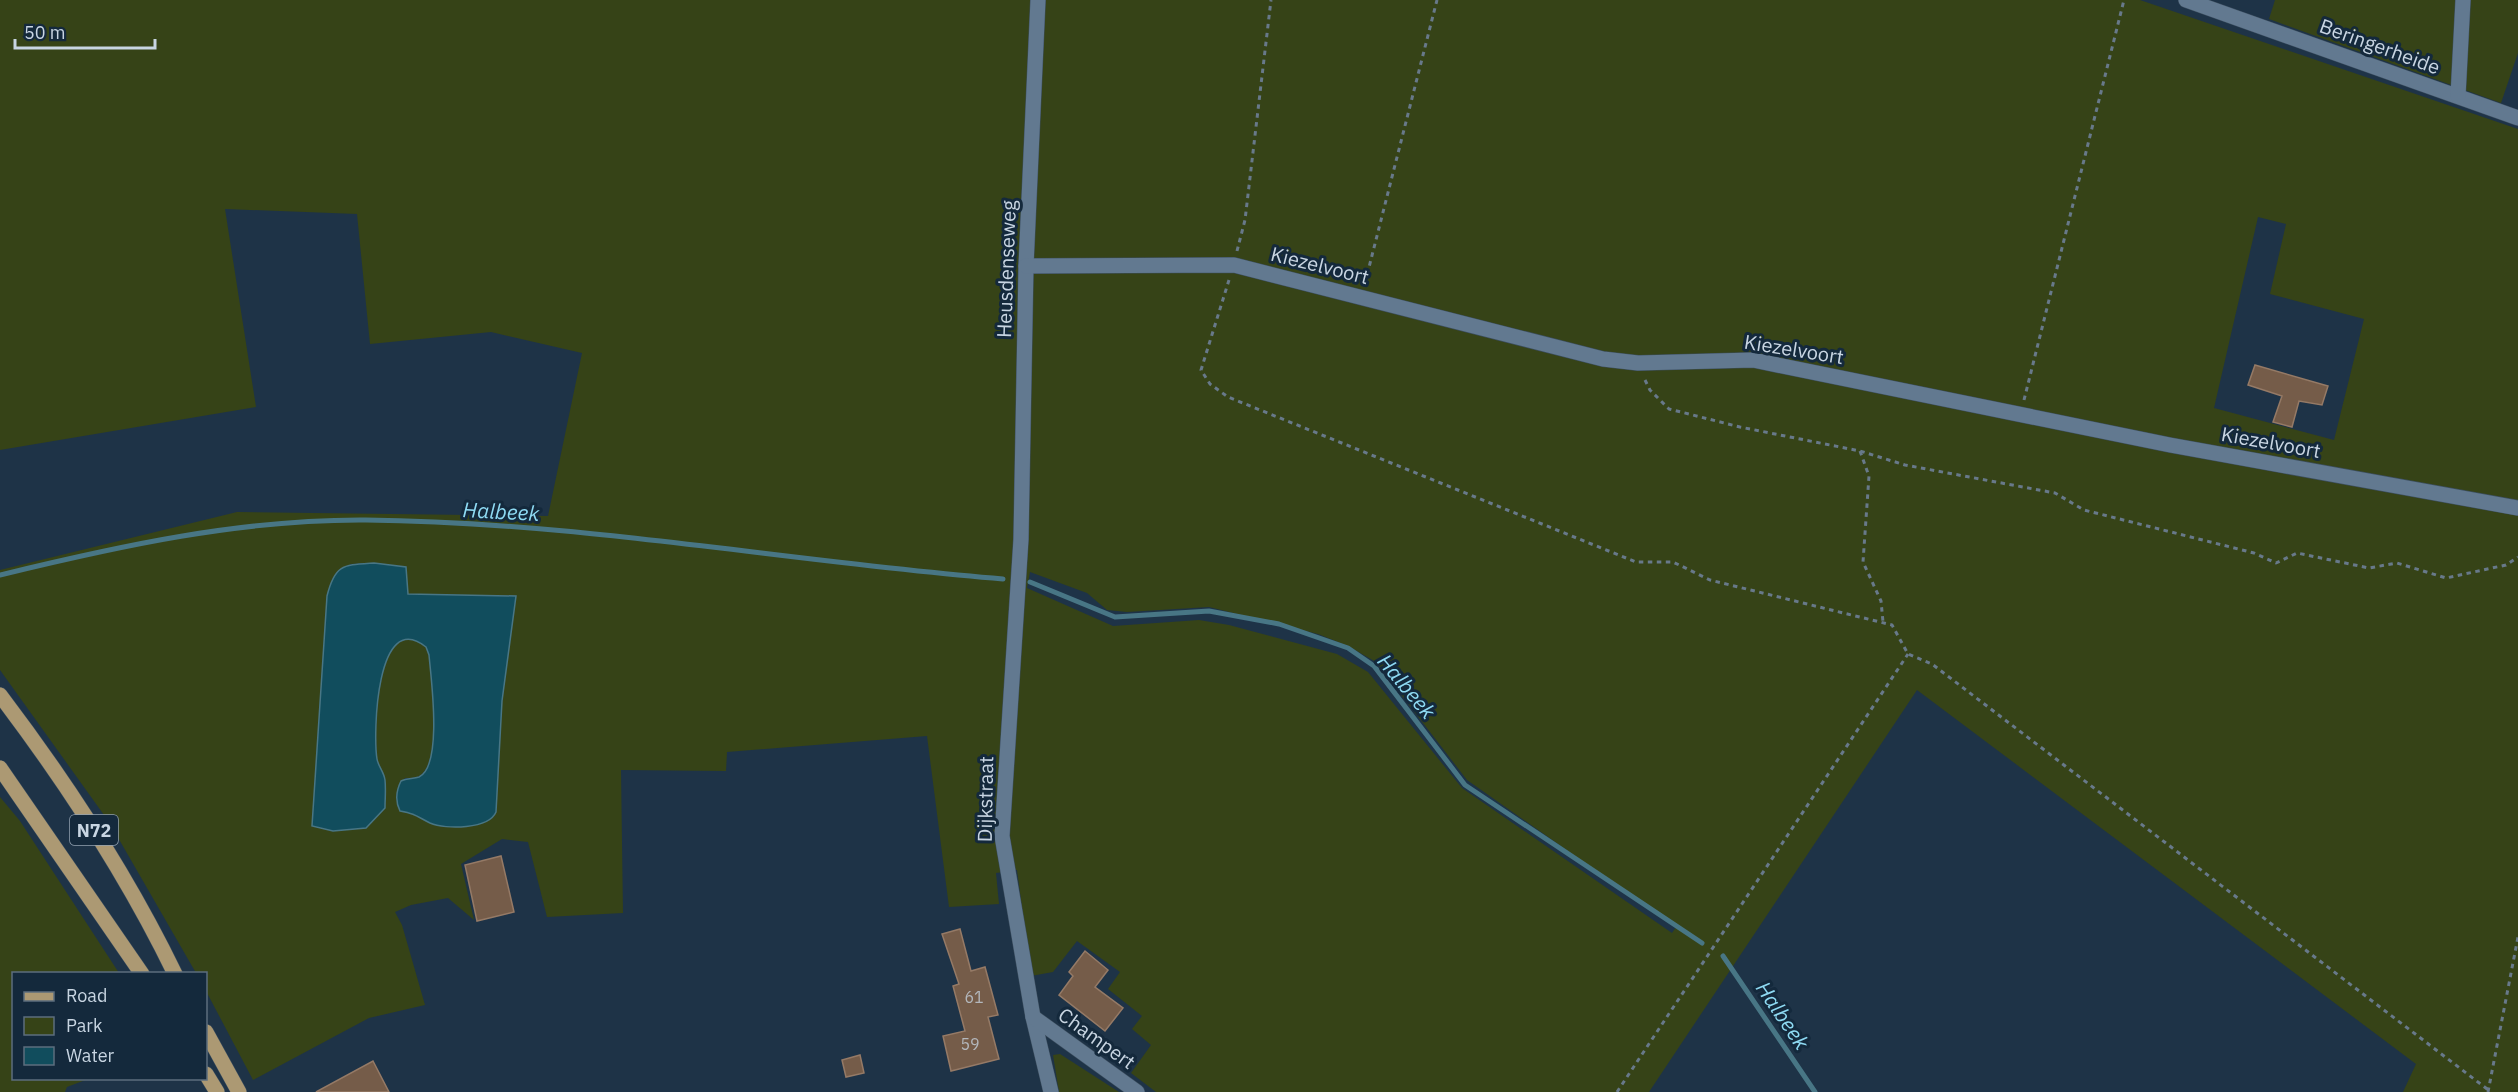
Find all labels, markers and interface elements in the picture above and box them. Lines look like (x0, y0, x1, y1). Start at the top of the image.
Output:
scale bar (15, 12, 154, 50)
street label: Beringerheide (2316, 12, 2444, 80)
text: 50 m (24, 21, 66, 44)
street label: Heusdenseweg (990, 199, 1022, 338)
street label: Kiezelvoort (1268, 240, 1372, 290)
street label: Kiezelvoort (1742, 328, 1846, 370)
street label: Kiezelvoort (2219, 420, 2323, 464)
water label: Halbeek (462, 495, 541, 527)
water label: Halbeek (1372, 648, 1443, 725)
street label: Dijkstraat (971, 756, 999, 842)
road number: N72 (70, 815, 118, 845)
legend (12, 972, 207, 1080)
water label: Halbeek (1750, 975, 1817, 1055)
text: Road (66, 984, 107, 1007)
house number: 61 (964, 987, 984, 1007)
street label: Champert (1053, 1001, 1141, 1075)
text: Park (66, 1014, 103, 1037)
house number: 59 (960, 1034, 980, 1054)
text: Water (66, 1044, 115, 1067)

